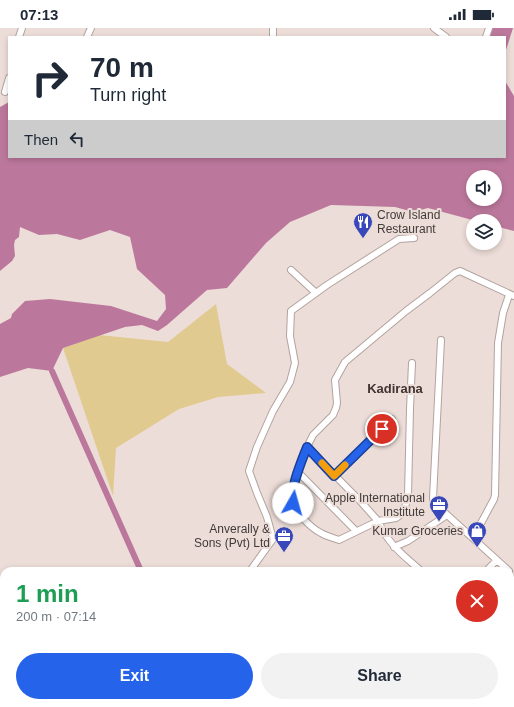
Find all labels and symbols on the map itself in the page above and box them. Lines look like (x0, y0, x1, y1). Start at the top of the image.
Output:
place label: Crow Island Restaurant (377, 208, 440, 236)
restaurant icon: Crow Island Restaurant (352, 211, 374, 239)
district label: Kadirana (367, 381, 424, 396)
pin (365, 412, 399, 446)
position arrow (272, 482, 314, 524)
place label: Apple International Institute (325, 491, 425, 519)
office icon: Apple International Institute (428, 494, 450, 522)
shop icon: Kumar Groceries (466, 520, 488, 548)
place label: Anverally & Sons (Pvt) Ltd (194, 522, 270, 550)
place label: Kumar Groceries (372, 524, 463, 538)
office icon: Anverally & Sons (Pvt) Ltd (273, 525, 295, 553)

